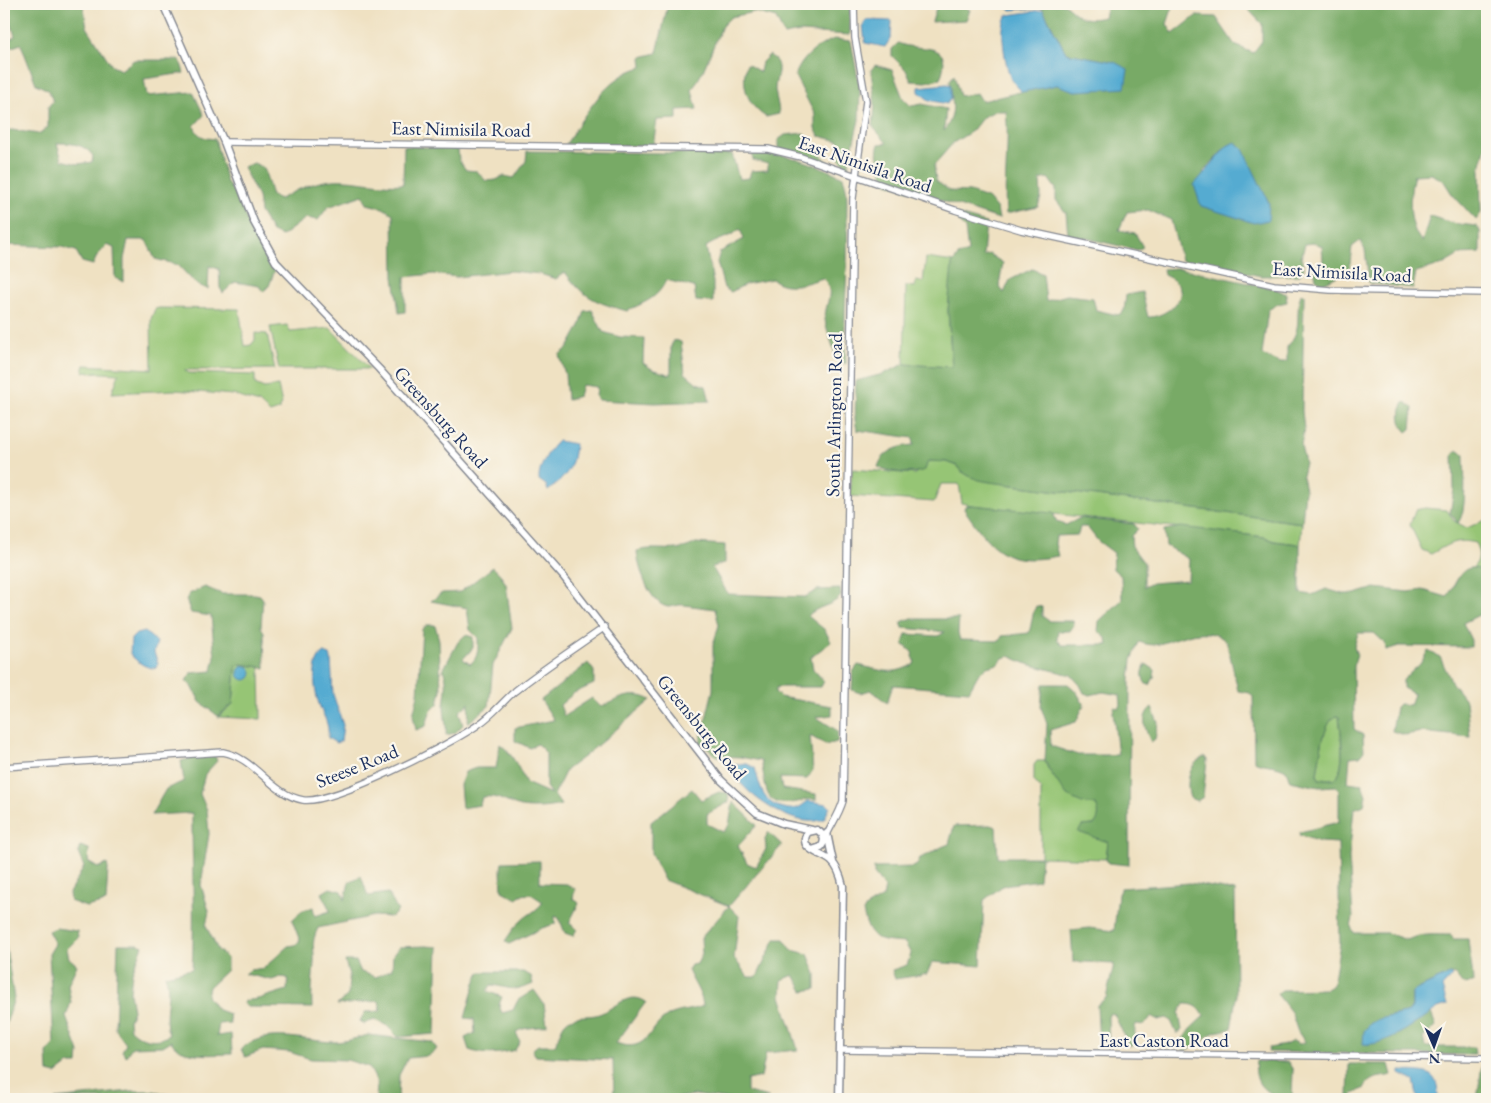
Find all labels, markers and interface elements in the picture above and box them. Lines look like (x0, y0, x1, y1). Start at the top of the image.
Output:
street label: East Nimisila Road (391, 115, 531, 143)
street label: East Nimisila Road (795, 129, 935, 199)
street label: East Nimisila Road (1272, 256, 1413, 288)
street label: South Arlington Road (820, 333, 848, 497)
street label: Greensburg Road (389, 361, 494, 474)
street label: Greensburg Road (652, 669, 753, 785)
street label: Steese Road (312, 738, 402, 794)
north arrow (1408, 1020, 1458, 1070)
street label: East Caston Road (1099, 1028, 1229, 1053)
text: N (1428, 1050, 1440, 1068)

